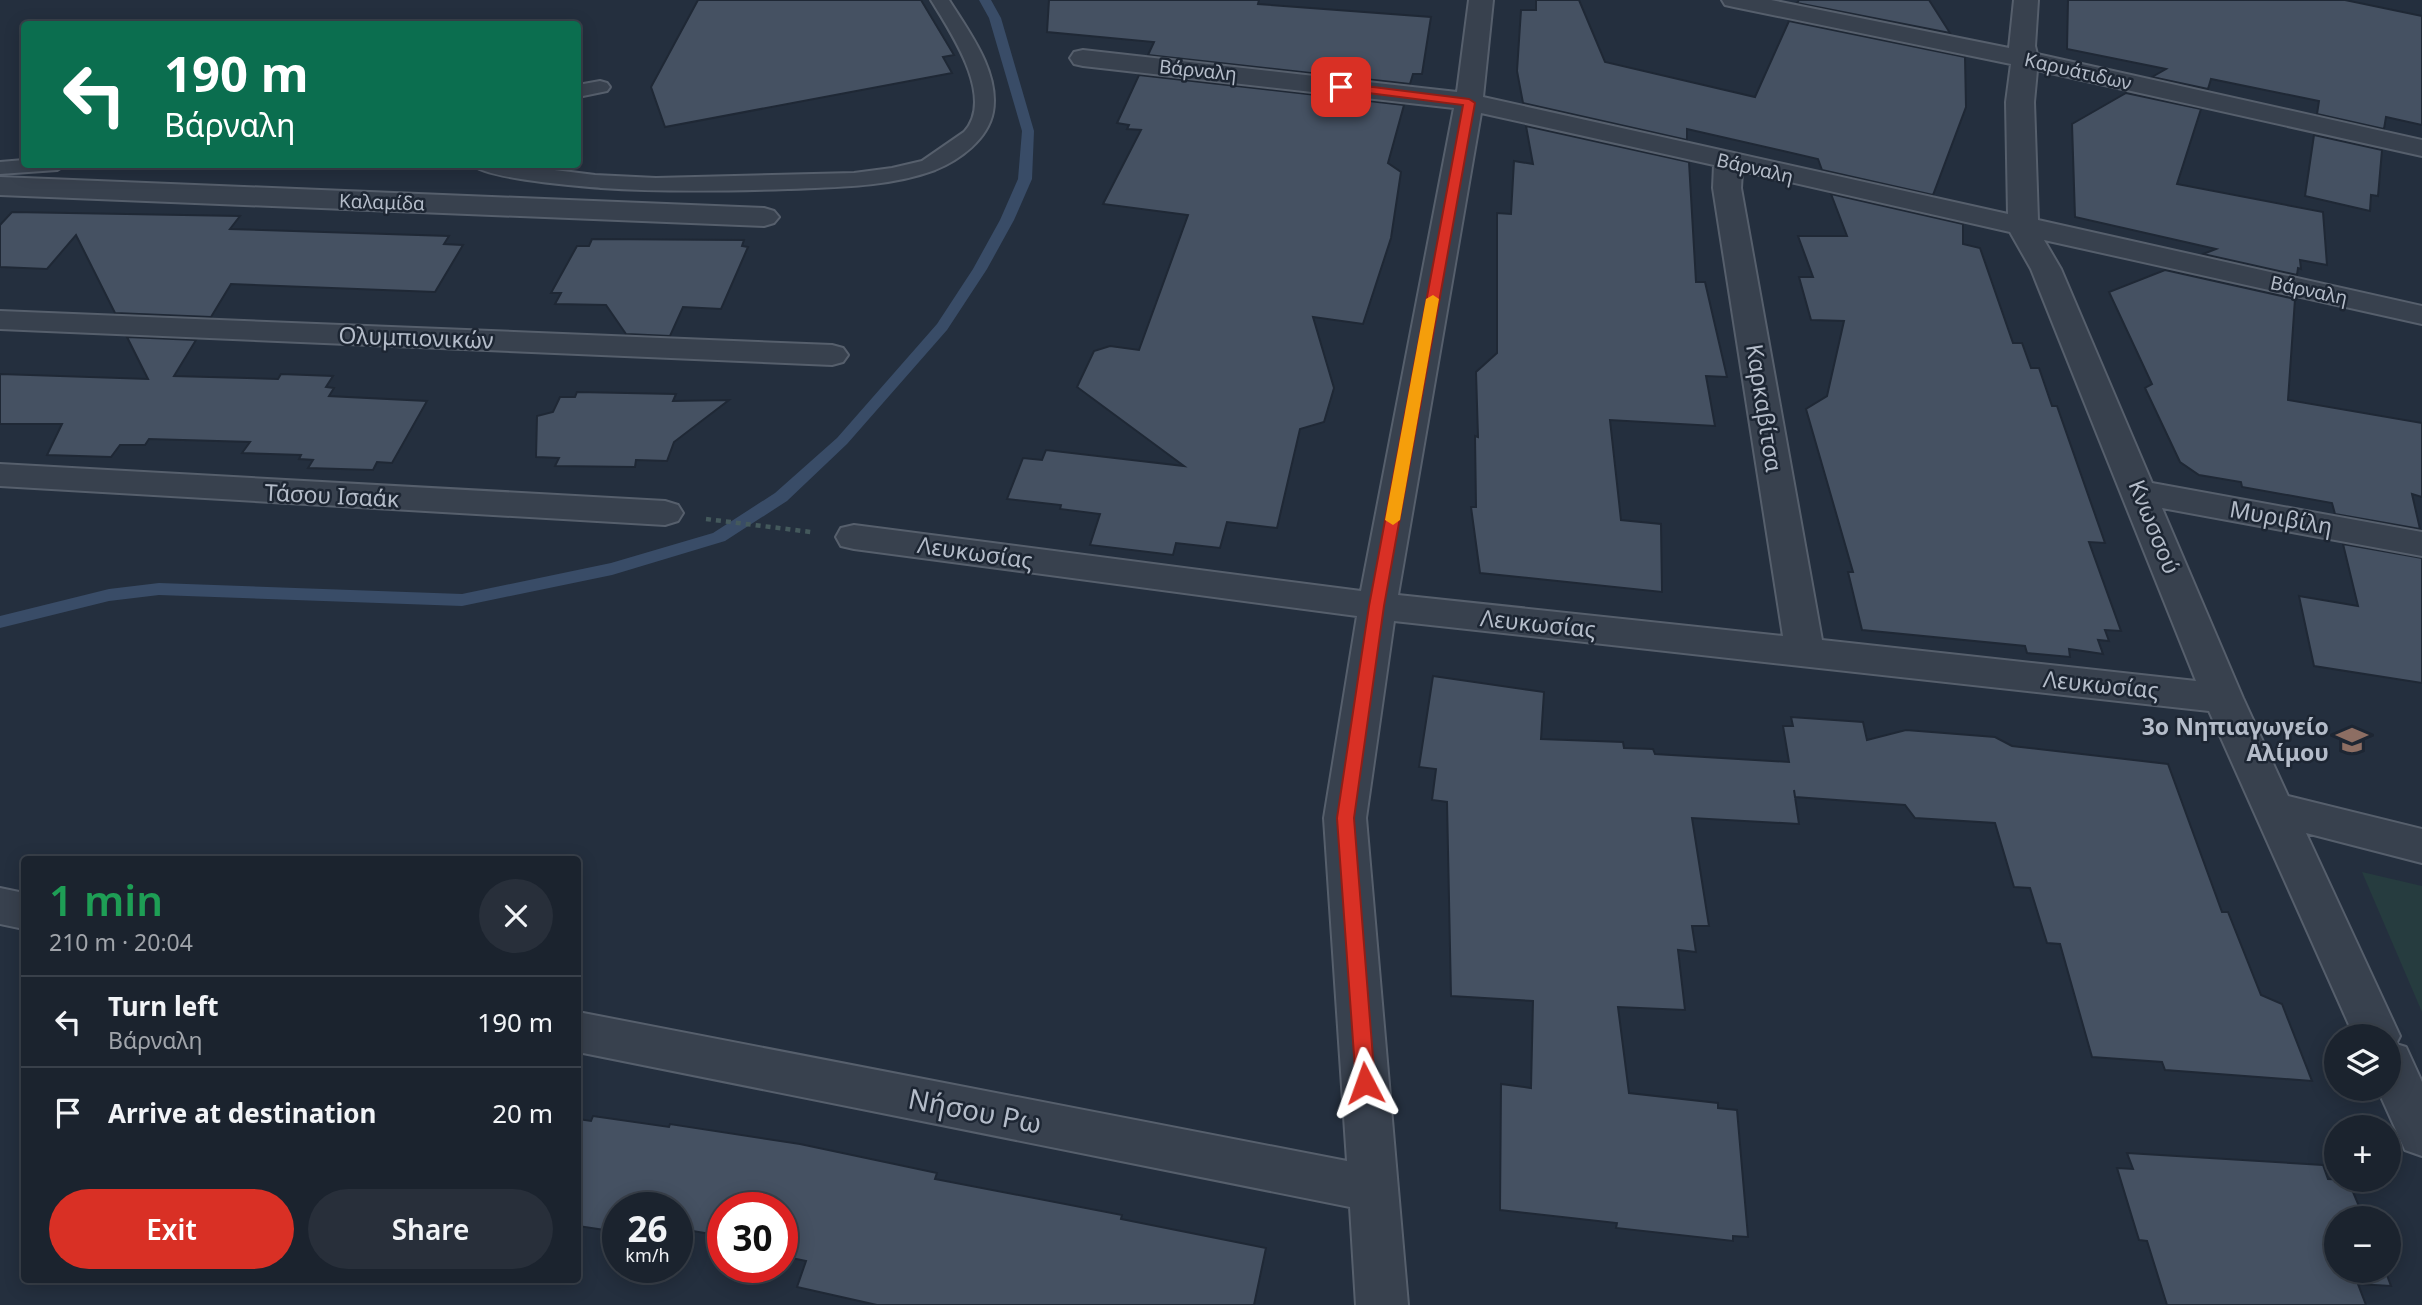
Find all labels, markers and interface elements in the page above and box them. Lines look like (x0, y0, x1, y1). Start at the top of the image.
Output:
text: 190 m (164, 40, 309, 106)
street label: Καρυάτιδων (2022, 46, 2134, 96)
icon: left (49, 49, 140, 140)
street label: Βάρναλη (1158, 53, 1238, 87)
pin (1311, 57, 1371, 117)
icon: arrive (1322, 68, 1360, 106)
text: Βάρναλη (164, 103, 296, 146)
street label: Βάρναλη (1714, 147, 1796, 189)
street label: Καλαμίδα (339, 188, 426, 216)
street label: Βάρναλη (2268, 269, 2350, 311)
street label: Ολυμπιονικών (338, 318, 494, 356)
street label: Καρκαβίτσα (1739, 342, 1791, 474)
street label: Τάσου Ισαάκ (264, 475, 401, 515)
street label: Κνωσσού (2122, 475, 2188, 579)
street label: Μυριβίλη (2227, 492, 2335, 542)
street label: Λευκωσίας (916, 528, 1035, 576)
street label: Λευκωσίας (1479, 601, 1597, 645)
street label: Λευκωσίας (2042, 662, 2160, 706)
place label: 3ο Νηπιαγωγείο Αλίμου (2142, 710, 2329, 768)
school or university icon: 3ο Νηπιαγωγείο Αλίμου (2335, 723, 2369, 757)
text: 1 min (49, 871, 163, 928)
button: close (479, 879, 553, 953)
text: 210 m · 20:04 (49, 926, 193, 958)
text: Turn left (108, 988, 219, 1024)
icon: left (49, 1003, 87, 1041)
text: 190 m (477, 1004, 553, 1040)
text: Βάρναλη (108, 1024, 203, 1056)
map controls (2324, 1024, 2401, 1283)
button: layers (2324, 1024, 2401, 1101)
position arrow (1328, 1046, 1402, 1120)
street label: Νήσου Ρω (905, 1078, 1045, 1142)
icon: arrive (49, 1094, 87, 1132)
text: Arrive at destination (108, 1095, 377, 1131)
text: 20 m (492, 1095, 553, 1131)
button: + (2324, 1115, 2401, 1192)
button: Exit (49, 1189, 294, 1269)
button: Share (308, 1189, 553, 1269)
speed limit sign: 30 (707, 1192, 798, 1283)
text: 26 (627, 1205, 668, 1252)
button: − (2324, 1206, 2401, 1283)
text: km/h (625, 1243, 670, 1267)

